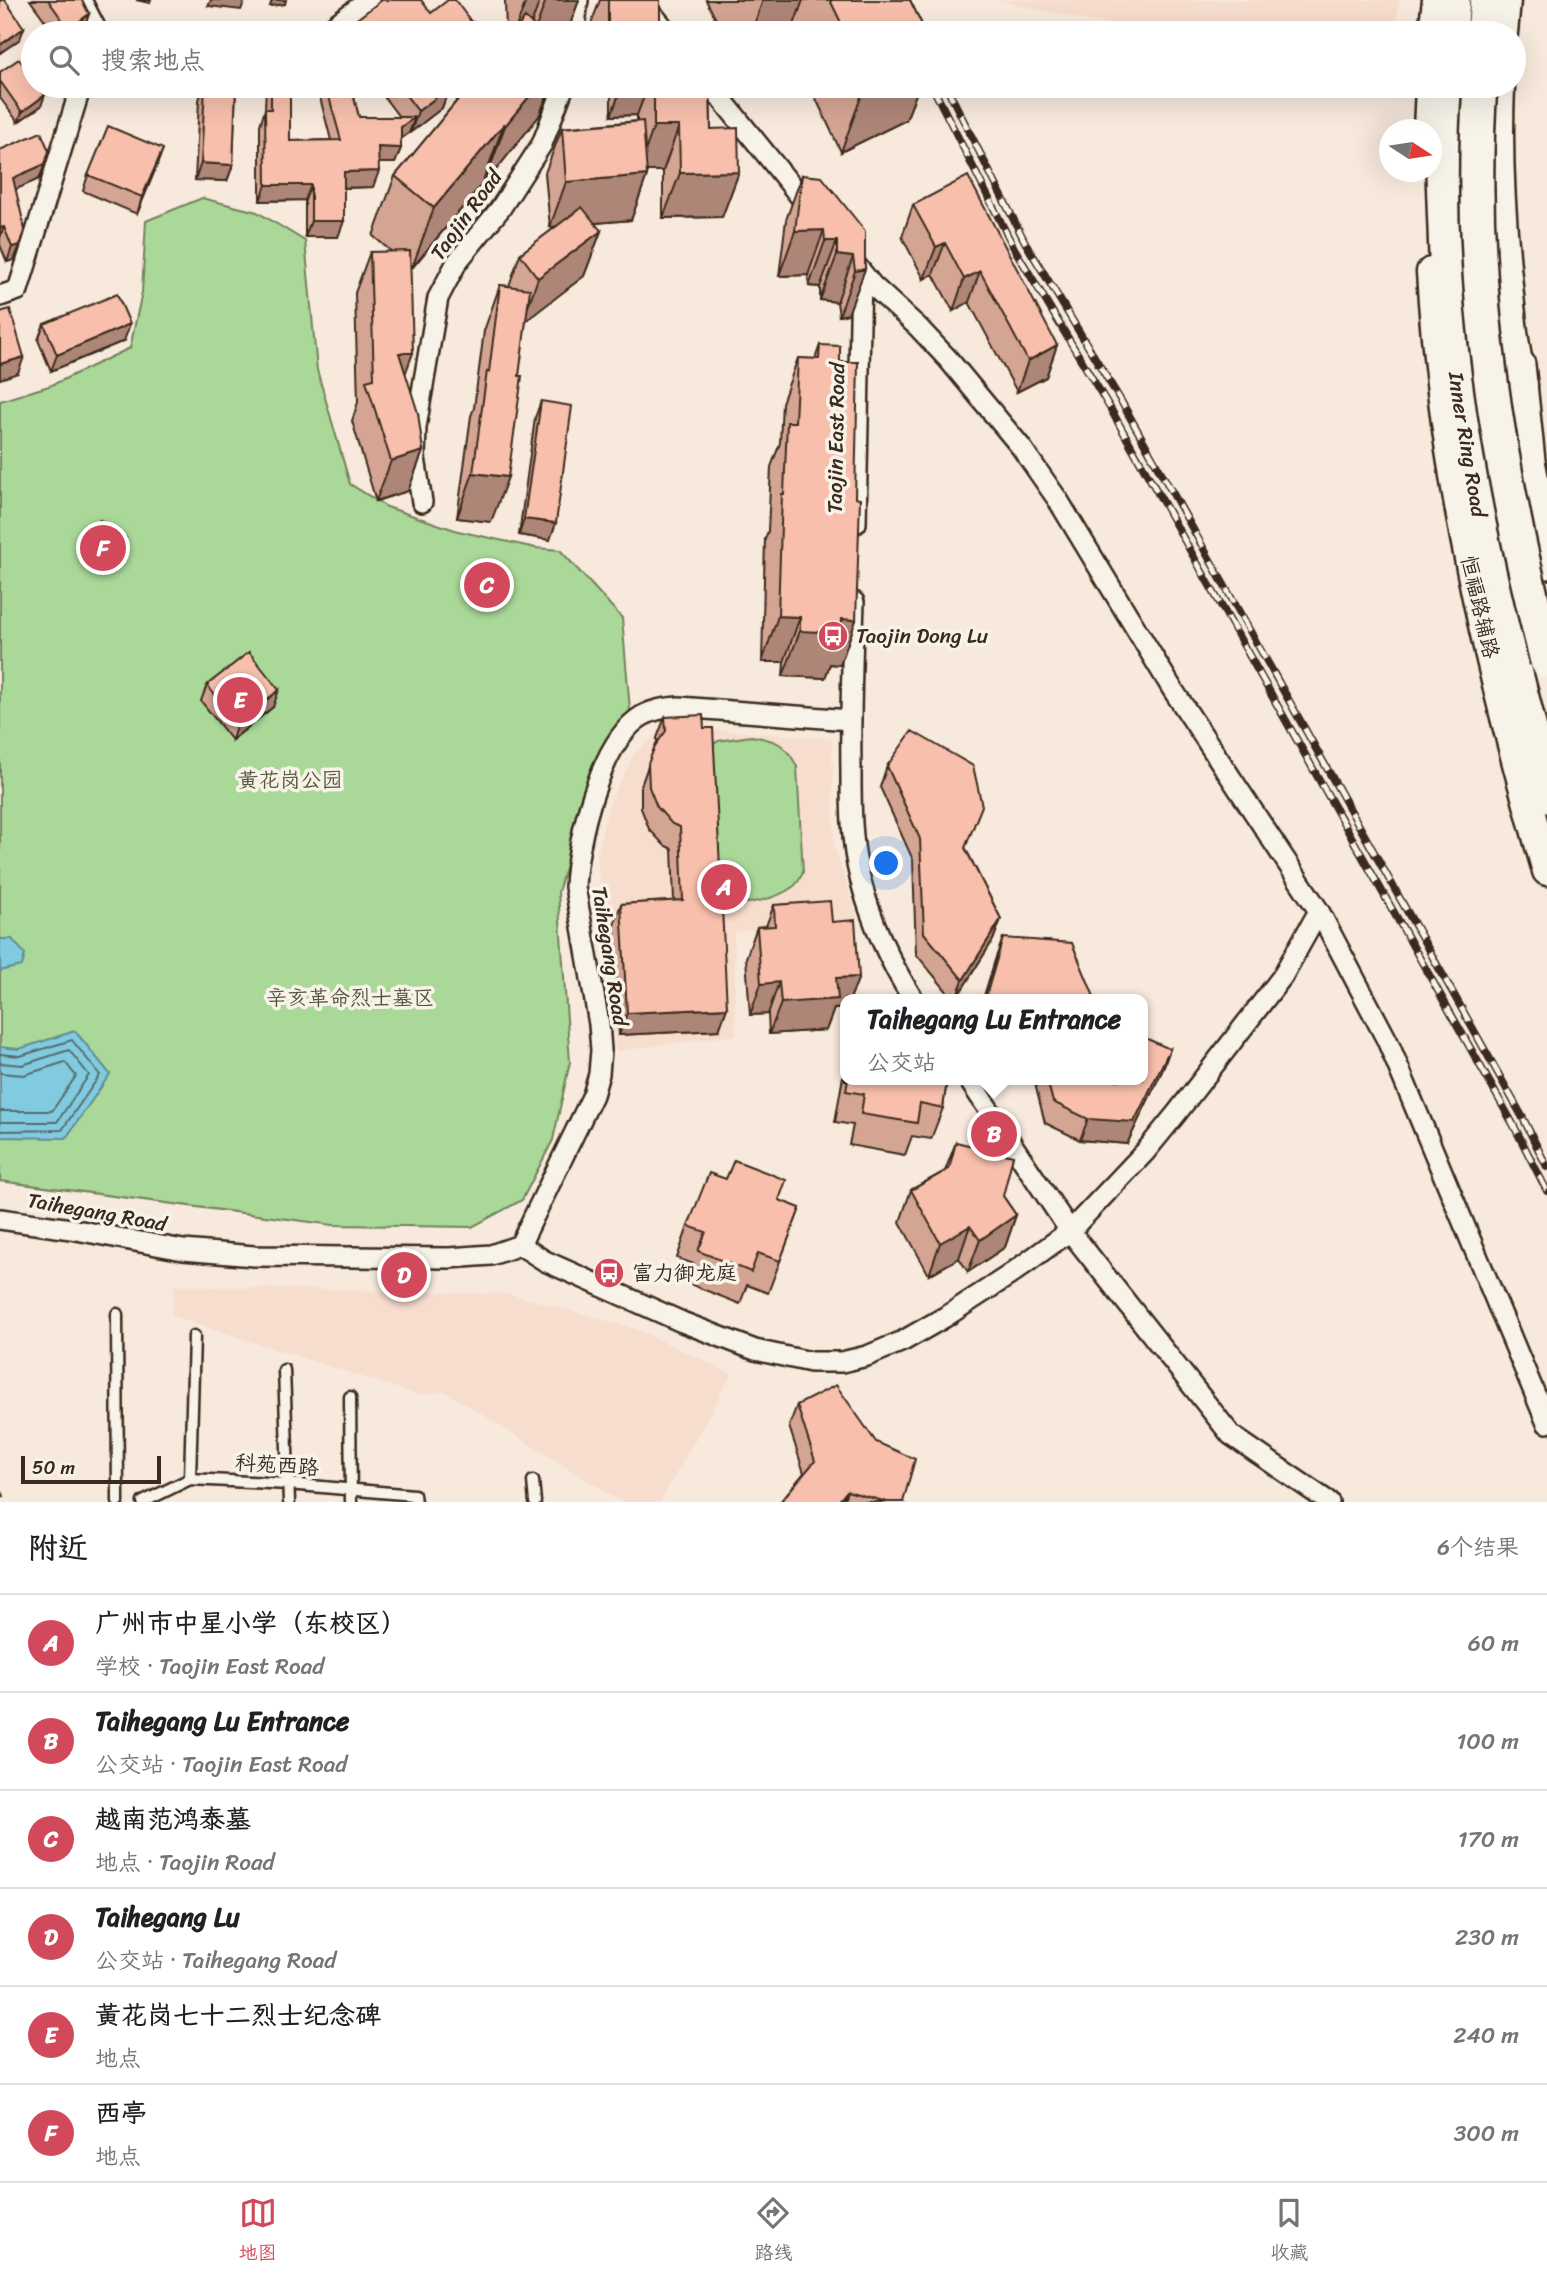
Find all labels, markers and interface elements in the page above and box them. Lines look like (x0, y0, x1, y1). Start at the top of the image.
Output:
search box (21, 21, 1526, 98)
text: 搜索地点 (101, 37, 205, 83)
icon: search (45, 41, 83, 79)
north arrow (1379, 119, 1442, 182)
street label: Taojin Road (420, 160, 513, 269)
street label: Taojin East Road (816, 360, 856, 514)
street label: Inner Ring Road (1437, 369, 1498, 522)
pin: F (80, 522, 126, 574)
street label: 恒福路辅路 (1450, 552, 1510, 662)
pin: C (464, 559, 510, 611)
place label: Taojin Dong Lu (856, 617, 989, 655)
bus stop icon: Taojin Dong Lu (816, 619, 850, 653)
pin: E (217, 674, 263, 726)
park label: 黄花岗公园 (238, 761, 343, 799)
your location (869, 846, 903, 880)
pin: A (701, 861, 747, 913)
street label: Taihegang Road (580, 883, 640, 1030)
park label: 辛亥革命烈士墓区 (266, 979, 434, 1017)
popup (840, 994, 1148, 1085)
text: Taihegang Lu Entrance (867, 996, 1121, 1042)
text: 公交站 (867, 1042, 936, 1083)
pin: B (971, 1108, 1017, 1160)
street label: Taihegang Road (24, 1181, 172, 1243)
pin: D (381, 1249, 427, 1301)
place label: 富力御龙庭 (632, 1254, 737, 1292)
bus stop icon: 富力御龙庭 (592, 1256, 626, 1290)
street label: 科苑西路 (234, 1443, 320, 1487)
text: 50 m (32, 1451, 75, 1484)
scale bar (21, 1453, 161, 1485)
text: 附近 (28, 1521, 88, 1575)
text: 6个结果 (1437, 1527, 1519, 1568)
text: 广州市中星小学（东校区） (95, 1600, 407, 1646)
text: A (43, 1623, 59, 1664)
text: 60 m (1468, 1623, 1519, 1664)
text: 学校 · Taojin East Road (95, 1646, 324, 1687)
text: Taihegang Lu Entrance (95, 1698, 349, 1744)
text: B (44, 1721, 58, 1762)
text: 100 m (1456, 1721, 1519, 1762)
text: 公交站 · Taojin East Road (95, 1744, 347, 1785)
text: 越南范鸿泰墓 (95, 1796, 251, 1842)
text: C (44, 1819, 58, 1860)
text: 170 m (1458, 1819, 1519, 1860)
text: 地点 · Taojin Road (95, 1842, 275, 1883)
text: Taihegang Lu (95, 1894, 240, 1940)
text: D (44, 1917, 58, 1958)
text: 230 m (1455, 1917, 1519, 1958)
text: 公交站 · Taihegang Road (95, 1940, 336, 1981)
text: 黄花岗七十二烈士纪念碑 (95, 1992, 381, 2038)
text: E (45, 2015, 57, 2056)
text: 240 m (1453, 2015, 1519, 2056)
text: 地点 (95, 2038, 141, 2079)
text: 西亭 (95, 2090, 147, 2136)
text: F (45, 2113, 57, 2154)
text: 300 m (1454, 2113, 1519, 2154)
text: 地点 (95, 2136, 141, 2177)
tab: 地图 (239, 2194, 277, 2269)
tab: 路线 (754, 2194, 792, 2269)
tab: 收藏 (1270, 2194, 1308, 2269)

